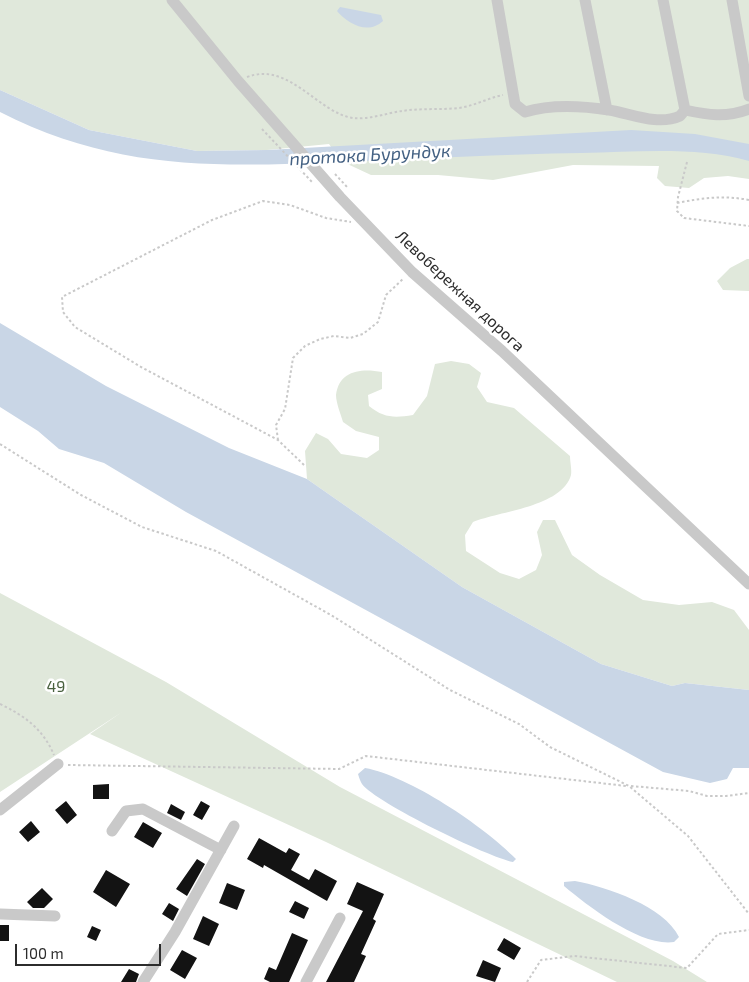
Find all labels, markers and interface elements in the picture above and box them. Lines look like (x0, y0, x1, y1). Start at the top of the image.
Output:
water label: протока Бурундук (289, 140, 451, 170)
street label: Левобережная дорога (392, 226, 528, 356)
park label: 49 (47, 677, 65, 697)
scale bar (18, 934, 164, 966)
text: 100 m (23, 944, 64, 962)

